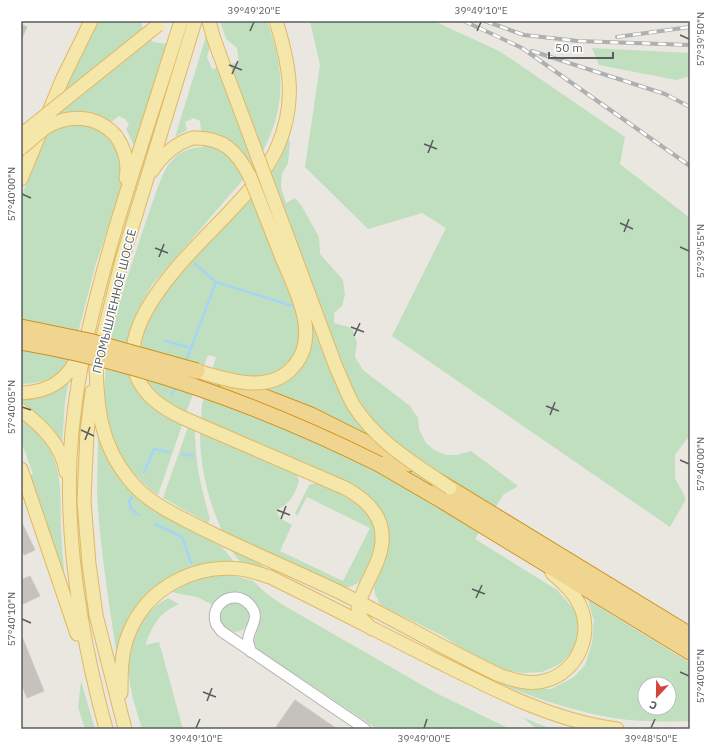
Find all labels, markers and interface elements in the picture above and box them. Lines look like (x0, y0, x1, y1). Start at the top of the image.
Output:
text: 39°49'20"E (227, 4, 281, 17)
text: 39°49'10"E (454, 4, 508, 17)
text: 57°39'50"N (694, 12, 707, 66)
scale bar (549, 34, 613, 60)
text: 50 m (555, 40, 583, 55)
text: 57°40'00"N (5, 167, 18, 221)
text: 57°39'55"N (694, 224, 707, 278)
street label: ПРОМЫШЛЕННОЕ ШОССЕ (89, 227, 139, 375)
text: 57°40'05"N (5, 380, 18, 434)
text: 57°40'00"N (694, 437, 707, 491)
text: 57°40'10"N (5, 592, 18, 646)
text: 57°40'05"N (694, 649, 707, 703)
north arrow (637, 676, 677, 716)
text: С (647, 697, 659, 713)
text: 39°49'10"E (169, 732, 223, 745)
text: 39°49'00"E (397, 732, 451, 745)
text: 39°48'50"E (624, 732, 678, 745)

